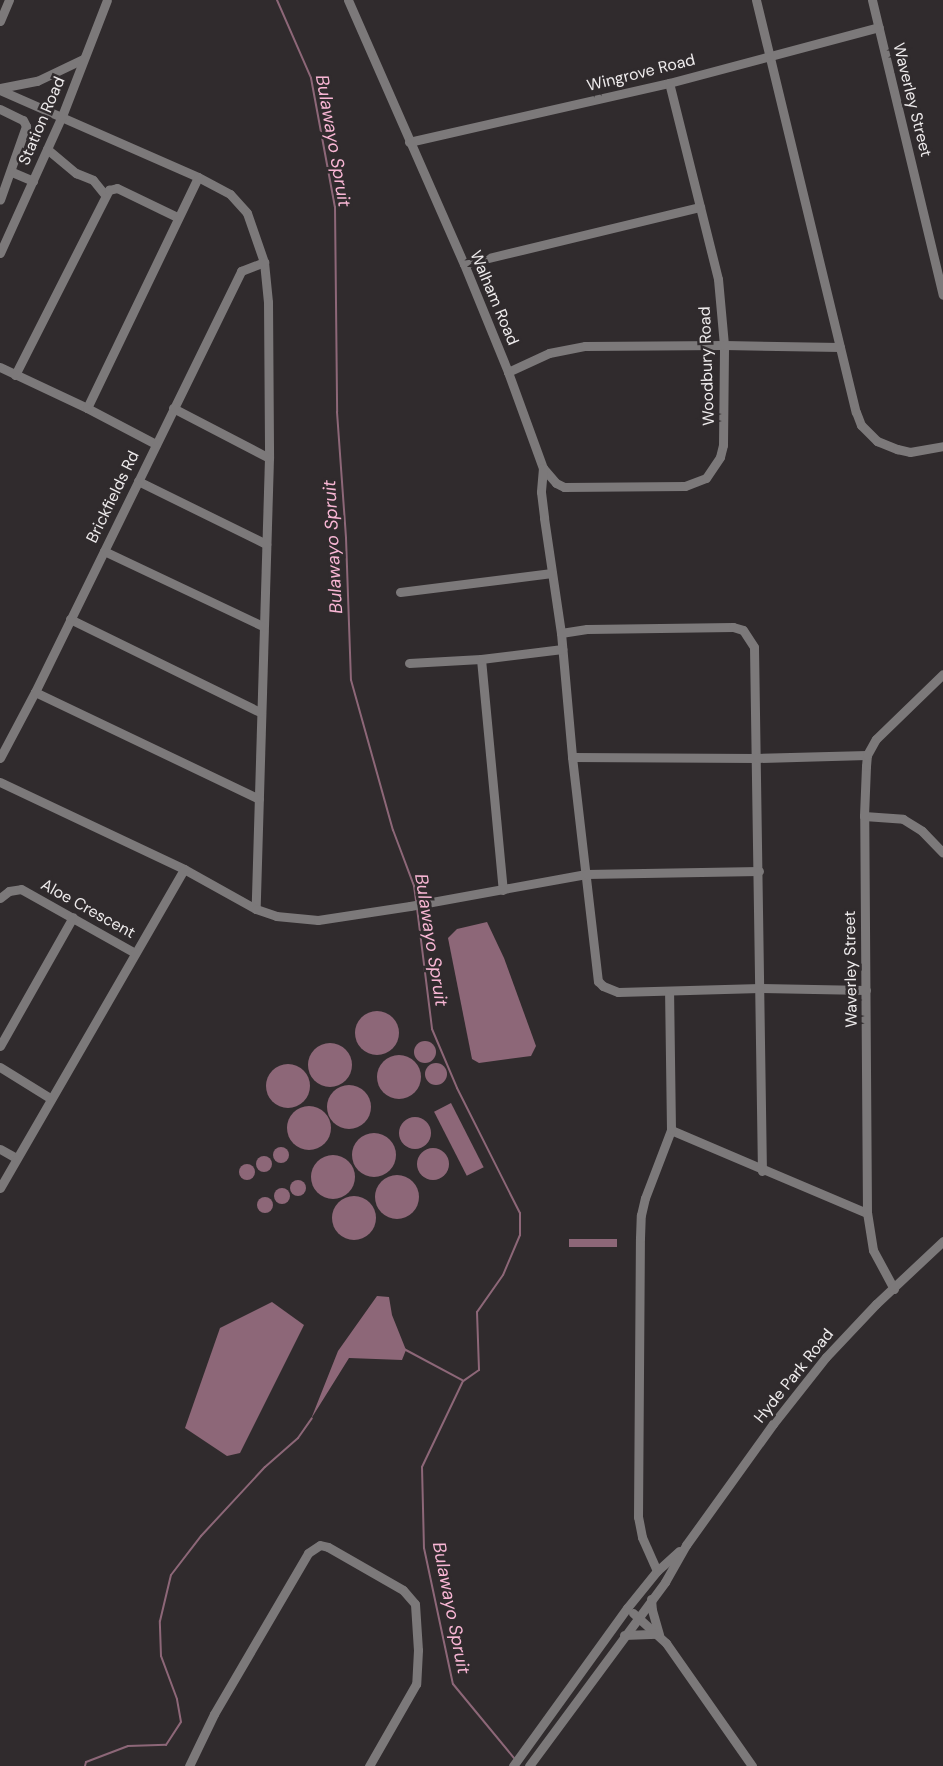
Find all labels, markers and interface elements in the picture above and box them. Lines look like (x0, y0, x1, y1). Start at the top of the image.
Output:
street label: Waverley Street (889, 41, 935, 159)
street label: Wingrove Road (585, 50, 697, 96)
water label: Bulawayo Spruit (311, 73, 355, 209)
street label: Station Road (15, 74, 69, 168)
street label: Walham Road (466, 248, 522, 348)
street label: Woodbury Road (695, 306, 719, 426)
street label: Brickfields Rd (83, 448, 143, 546)
water label: Bulawayo Spruit (319, 480, 347, 614)
water label: Bulawayo Spruit (410, 872, 452, 1008)
street label: Aloe Crescent (37, 875, 139, 943)
street label: Waverley Street (840, 910, 862, 1028)
street label: Hyde Park Road (750, 1325, 838, 1427)
water label: Bulawayo Spruit (428, 1540, 474, 1676)

